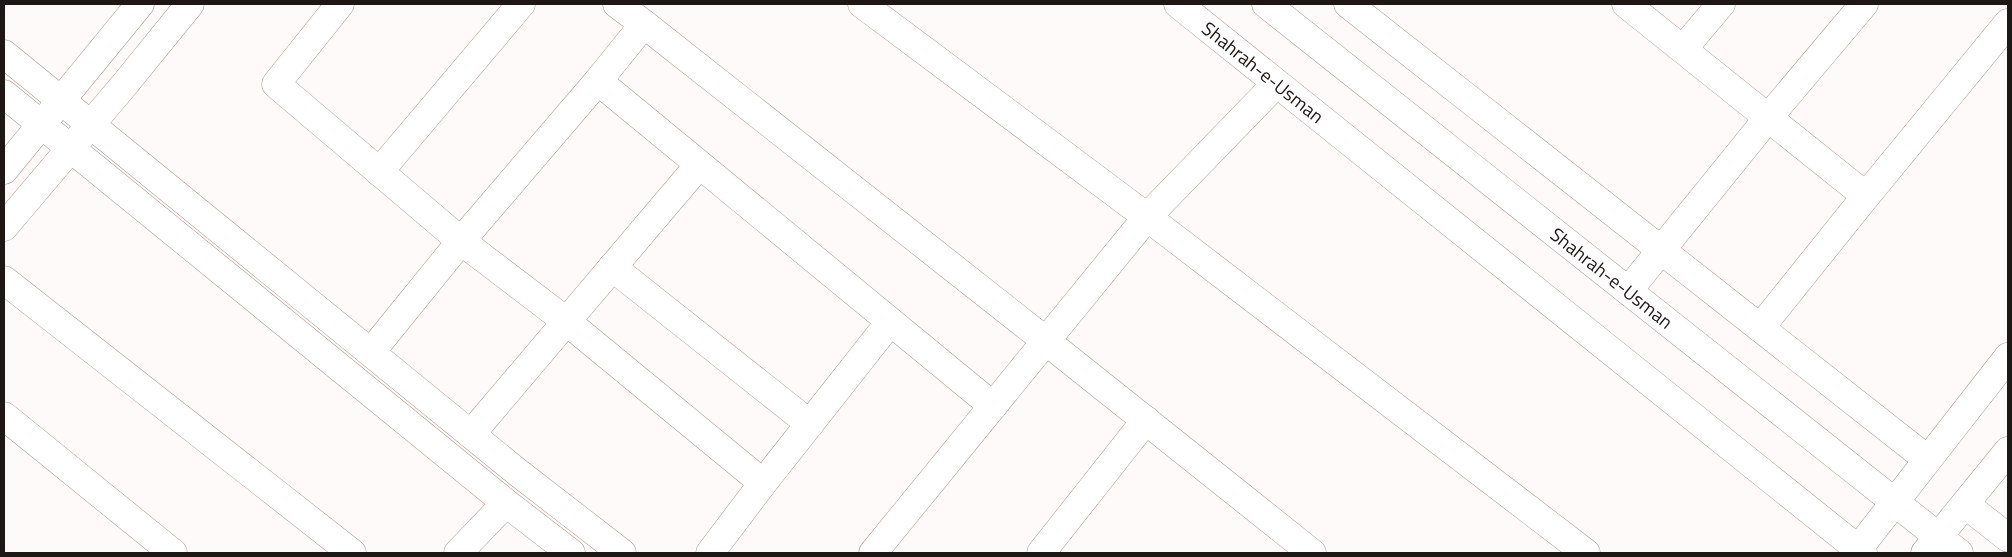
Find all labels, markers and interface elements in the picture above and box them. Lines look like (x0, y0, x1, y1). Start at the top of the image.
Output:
street label: Shahrah-e-Usman (1196, 14, 1331, 130)
street label: Shahrah-e-Usman (1544, 220, 1680, 335)

